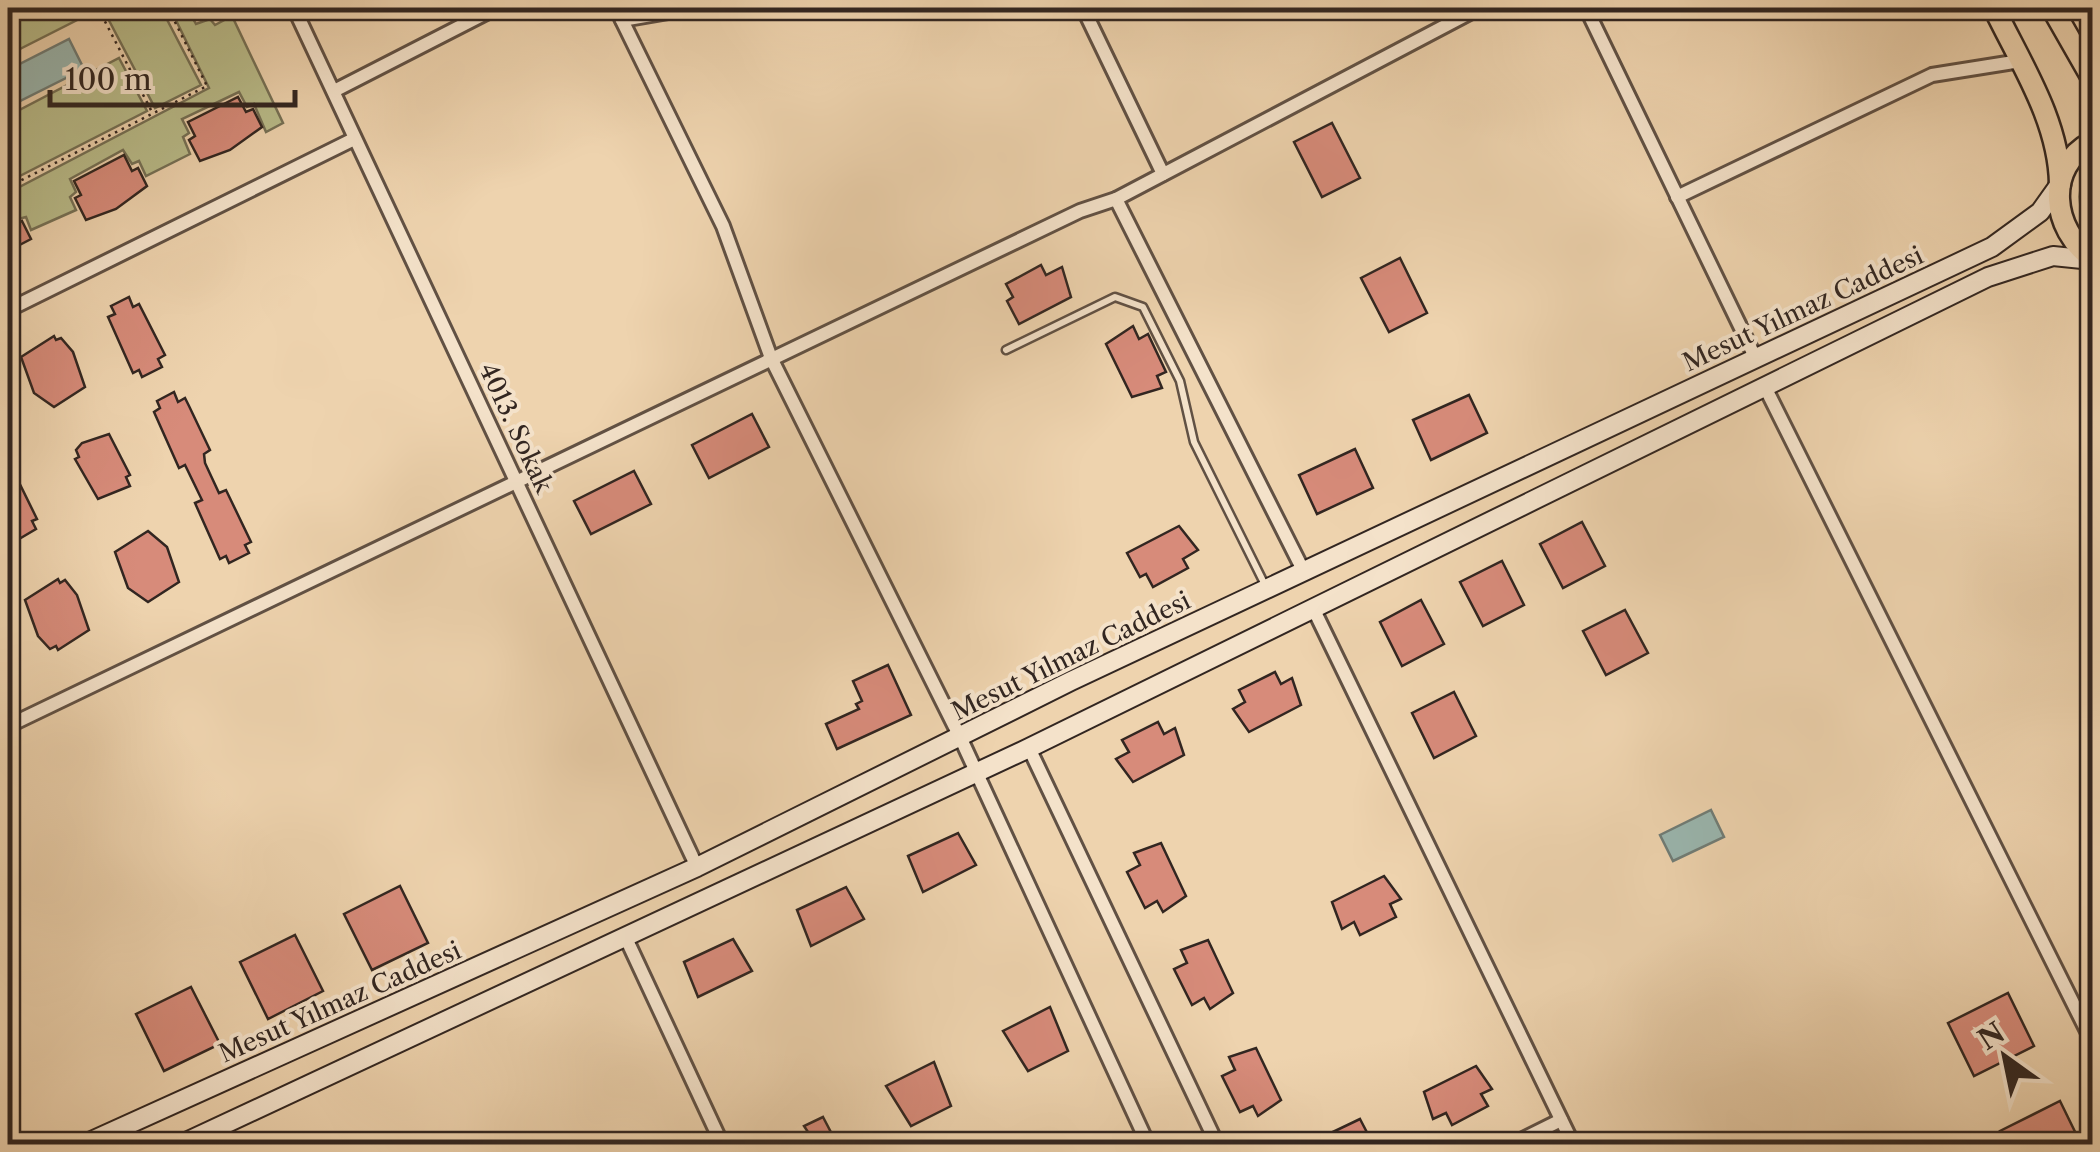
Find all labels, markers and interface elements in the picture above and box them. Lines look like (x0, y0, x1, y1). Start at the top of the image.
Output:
scale bar (50, 45, 295, 107)
text: 100 m (65, 61, 152, 98)
street label: Mesut Yılmaz Caddesi (1678, 240, 1928, 378)
street label: 4013. Sokak (472, 358, 560, 499)
street label: Mesut Yılmaz Caddesi (947, 585, 1196, 727)
street label: Mesut Yılmaz Caddesi (214, 934, 466, 1069)
north arrow (1955, 1007, 2055, 1107)
text: N (1972, 1015, 2011, 1057)

